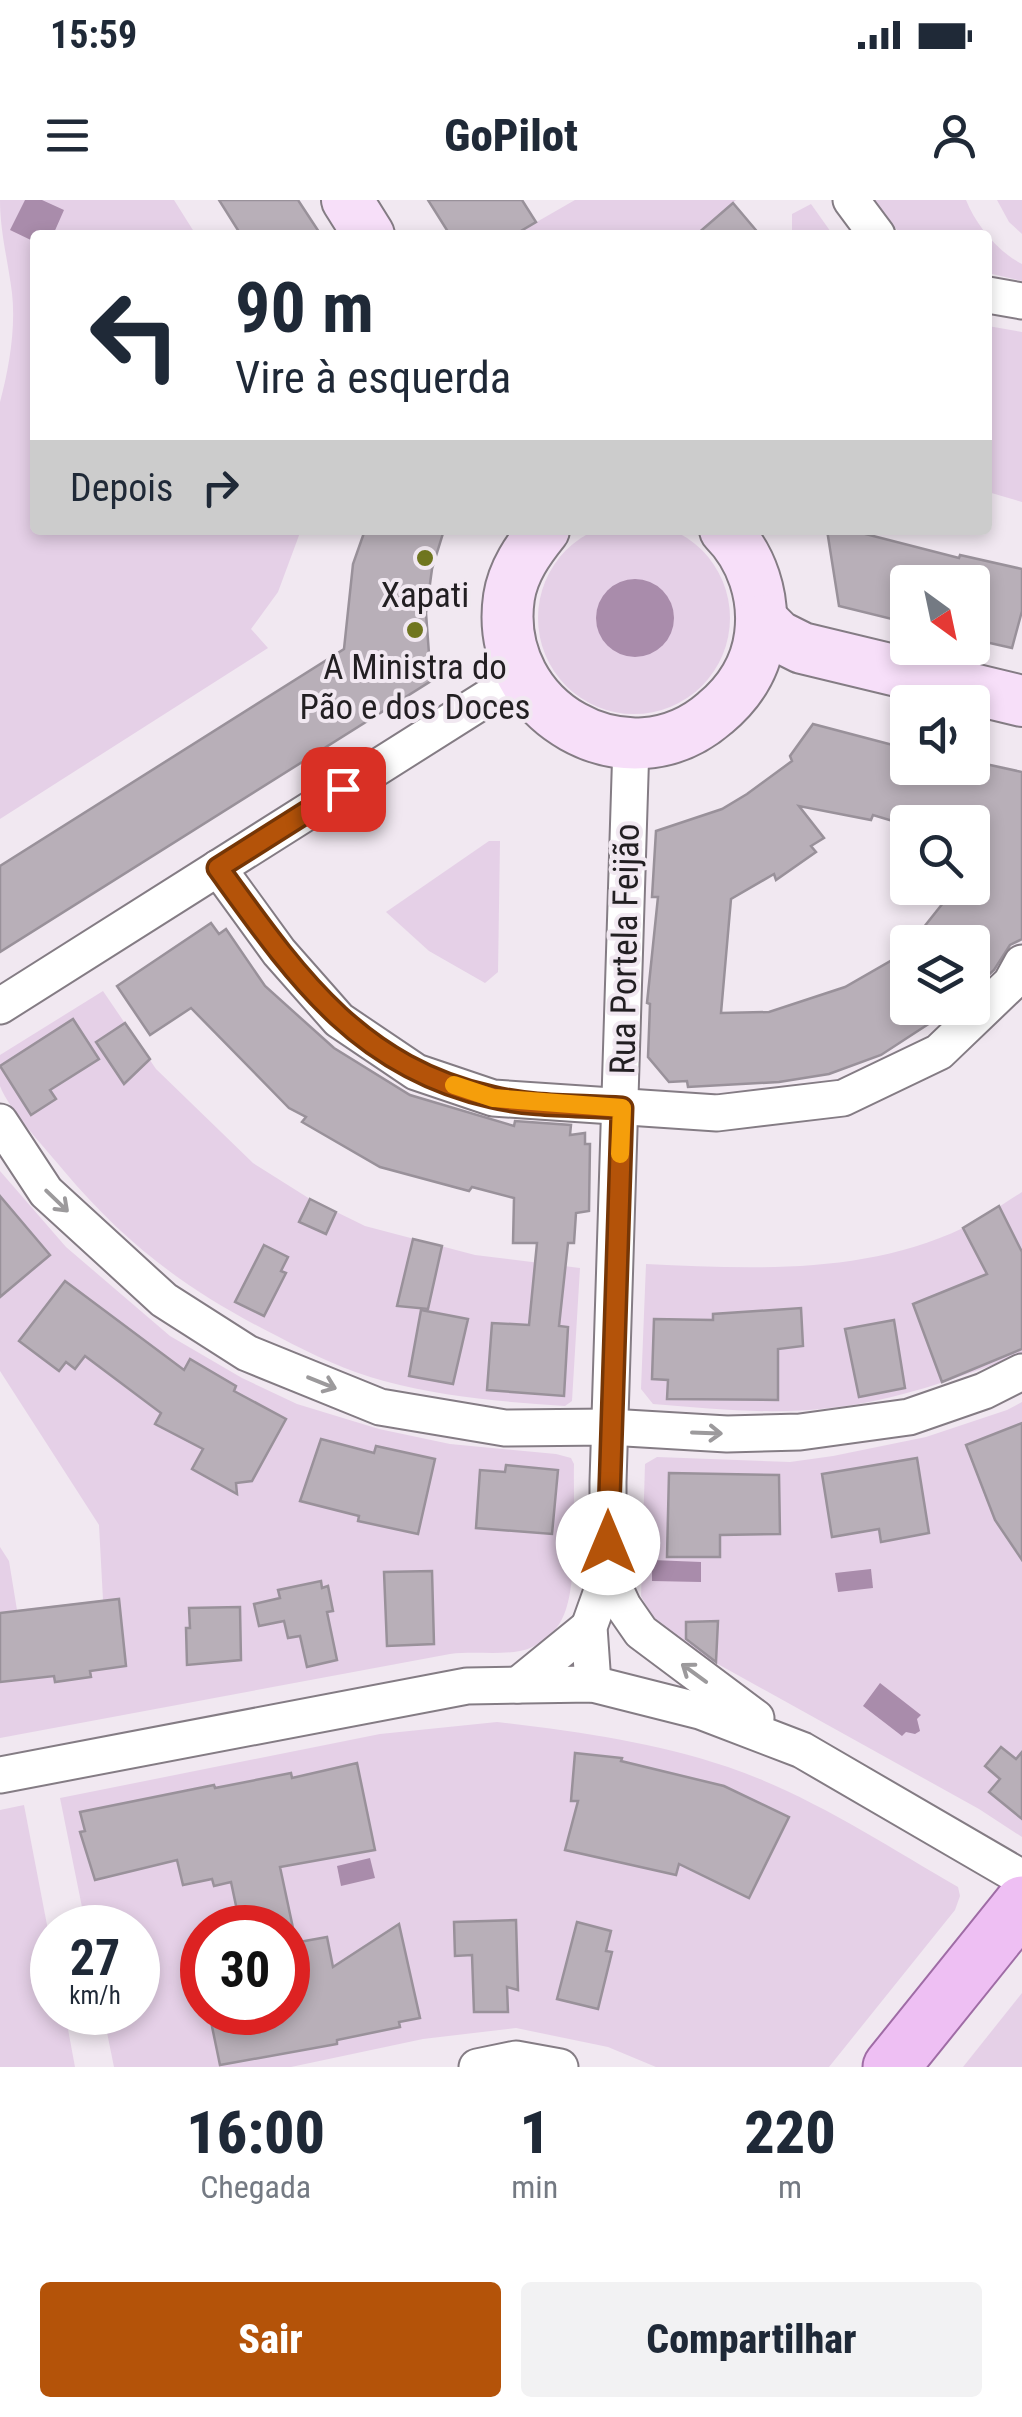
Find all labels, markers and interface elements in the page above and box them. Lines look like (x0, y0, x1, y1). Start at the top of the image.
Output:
text: 15:59 (50, 13, 137, 57)
icon: menu (40, 108, 95, 163)
icon: person (927, 108, 982, 163)
text: GoPilot (444, 109, 578, 162)
text: 90 m (235, 267, 374, 349)
icon: left (70, 270, 200, 400)
text: Vire à esquerda (235, 351, 511, 404)
icon: right (193, 460, 248, 515)
text: Depois (70, 466, 173, 510)
marker: Xapati (414, 547, 436, 569)
north arrow (890, 565, 990, 665)
map controls (890, 565, 990, 1025)
place label: Xapati (381, 575, 469, 616)
marker: A Ministra do Pão e dos Doces (404, 619, 426, 641)
place label: A Ministra do Pão e dos Doces (299, 647, 531, 728)
button: sound (890, 685, 990, 785)
pin (301, 747, 386, 832)
icon: arrive (316, 762, 371, 817)
button: search (890, 805, 990, 905)
street label: Rua Portela Feijão (602, 823, 648, 1075)
button: layers (890, 925, 990, 1025)
one-way arrow (44, 1189, 68, 1213)
one-way arrow (306, 1376, 337, 1394)
one-way arrow (690, 1424, 722, 1443)
position arrow (556, 1491, 660, 1595)
one-way arrow (680, 1663, 708, 1684)
speed limit sign: 30 (180, 1905, 310, 2035)
text: 27 (70, 1929, 120, 1987)
text: km/h (69, 1981, 121, 2010)
text: 16:00 (186, 2097, 325, 2168)
text: 1 (519, 2097, 550, 2168)
text: 220 (744, 2097, 836, 2168)
text: Chegada (200, 2168, 311, 2206)
text: min (511, 2168, 558, 2206)
text: m (778, 2168, 802, 2206)
button: Sair (40, 2282, 501, 2397)
button: Compartilhar (521, 2282, 982, 2397)

